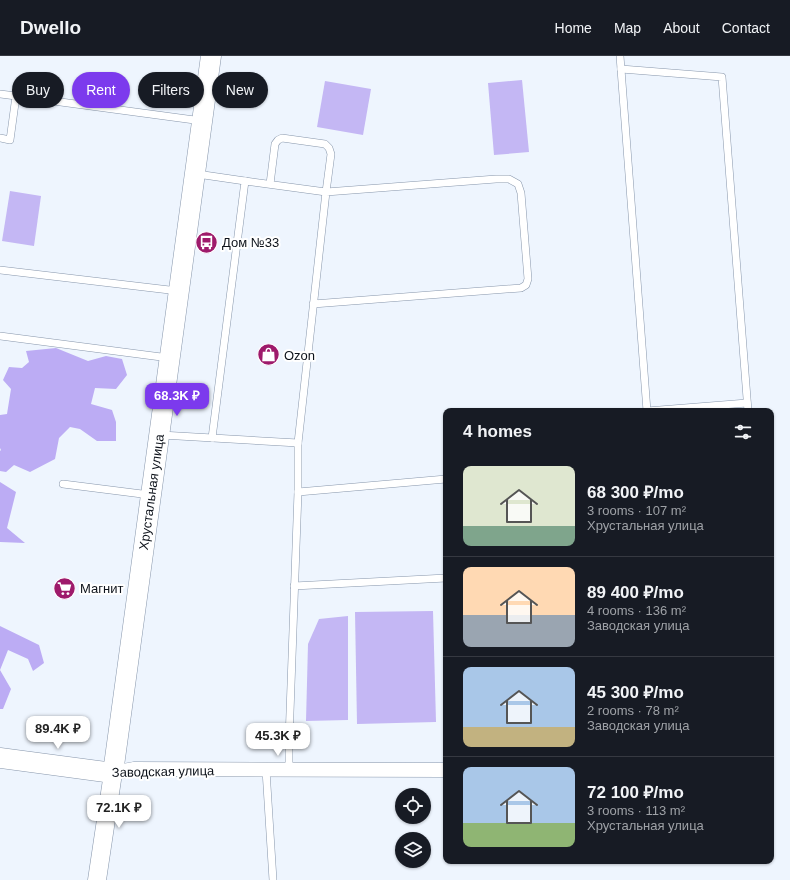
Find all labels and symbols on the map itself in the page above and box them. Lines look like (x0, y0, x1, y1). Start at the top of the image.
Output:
bus stop icon: Дом №33 (193, 229, 219, 255)
place label: Дом №33 (222, 235, 279, 250)
shop icon: Ozon (256, 342, 282, 368)
place label: Ozon (284, 348, 315, 363)
pin: 68.3K ₽ (140, 383, 214, 417)
street label: Хрустальная улица (136, 432, 167, 551)
supermarket icon: Магнит (51, 575, 77, 601)
place label: Магнит (80, 581, 123, 596)
pin: 89.4K ₽ (21, 716, 95, 750)
pin: 45.3K ₽ (241, 723, 315, 757)
street label: Заводская улица (112, 763, 215, 780)
pin: 72.1K ₽ (82, 795, 156, 829)

